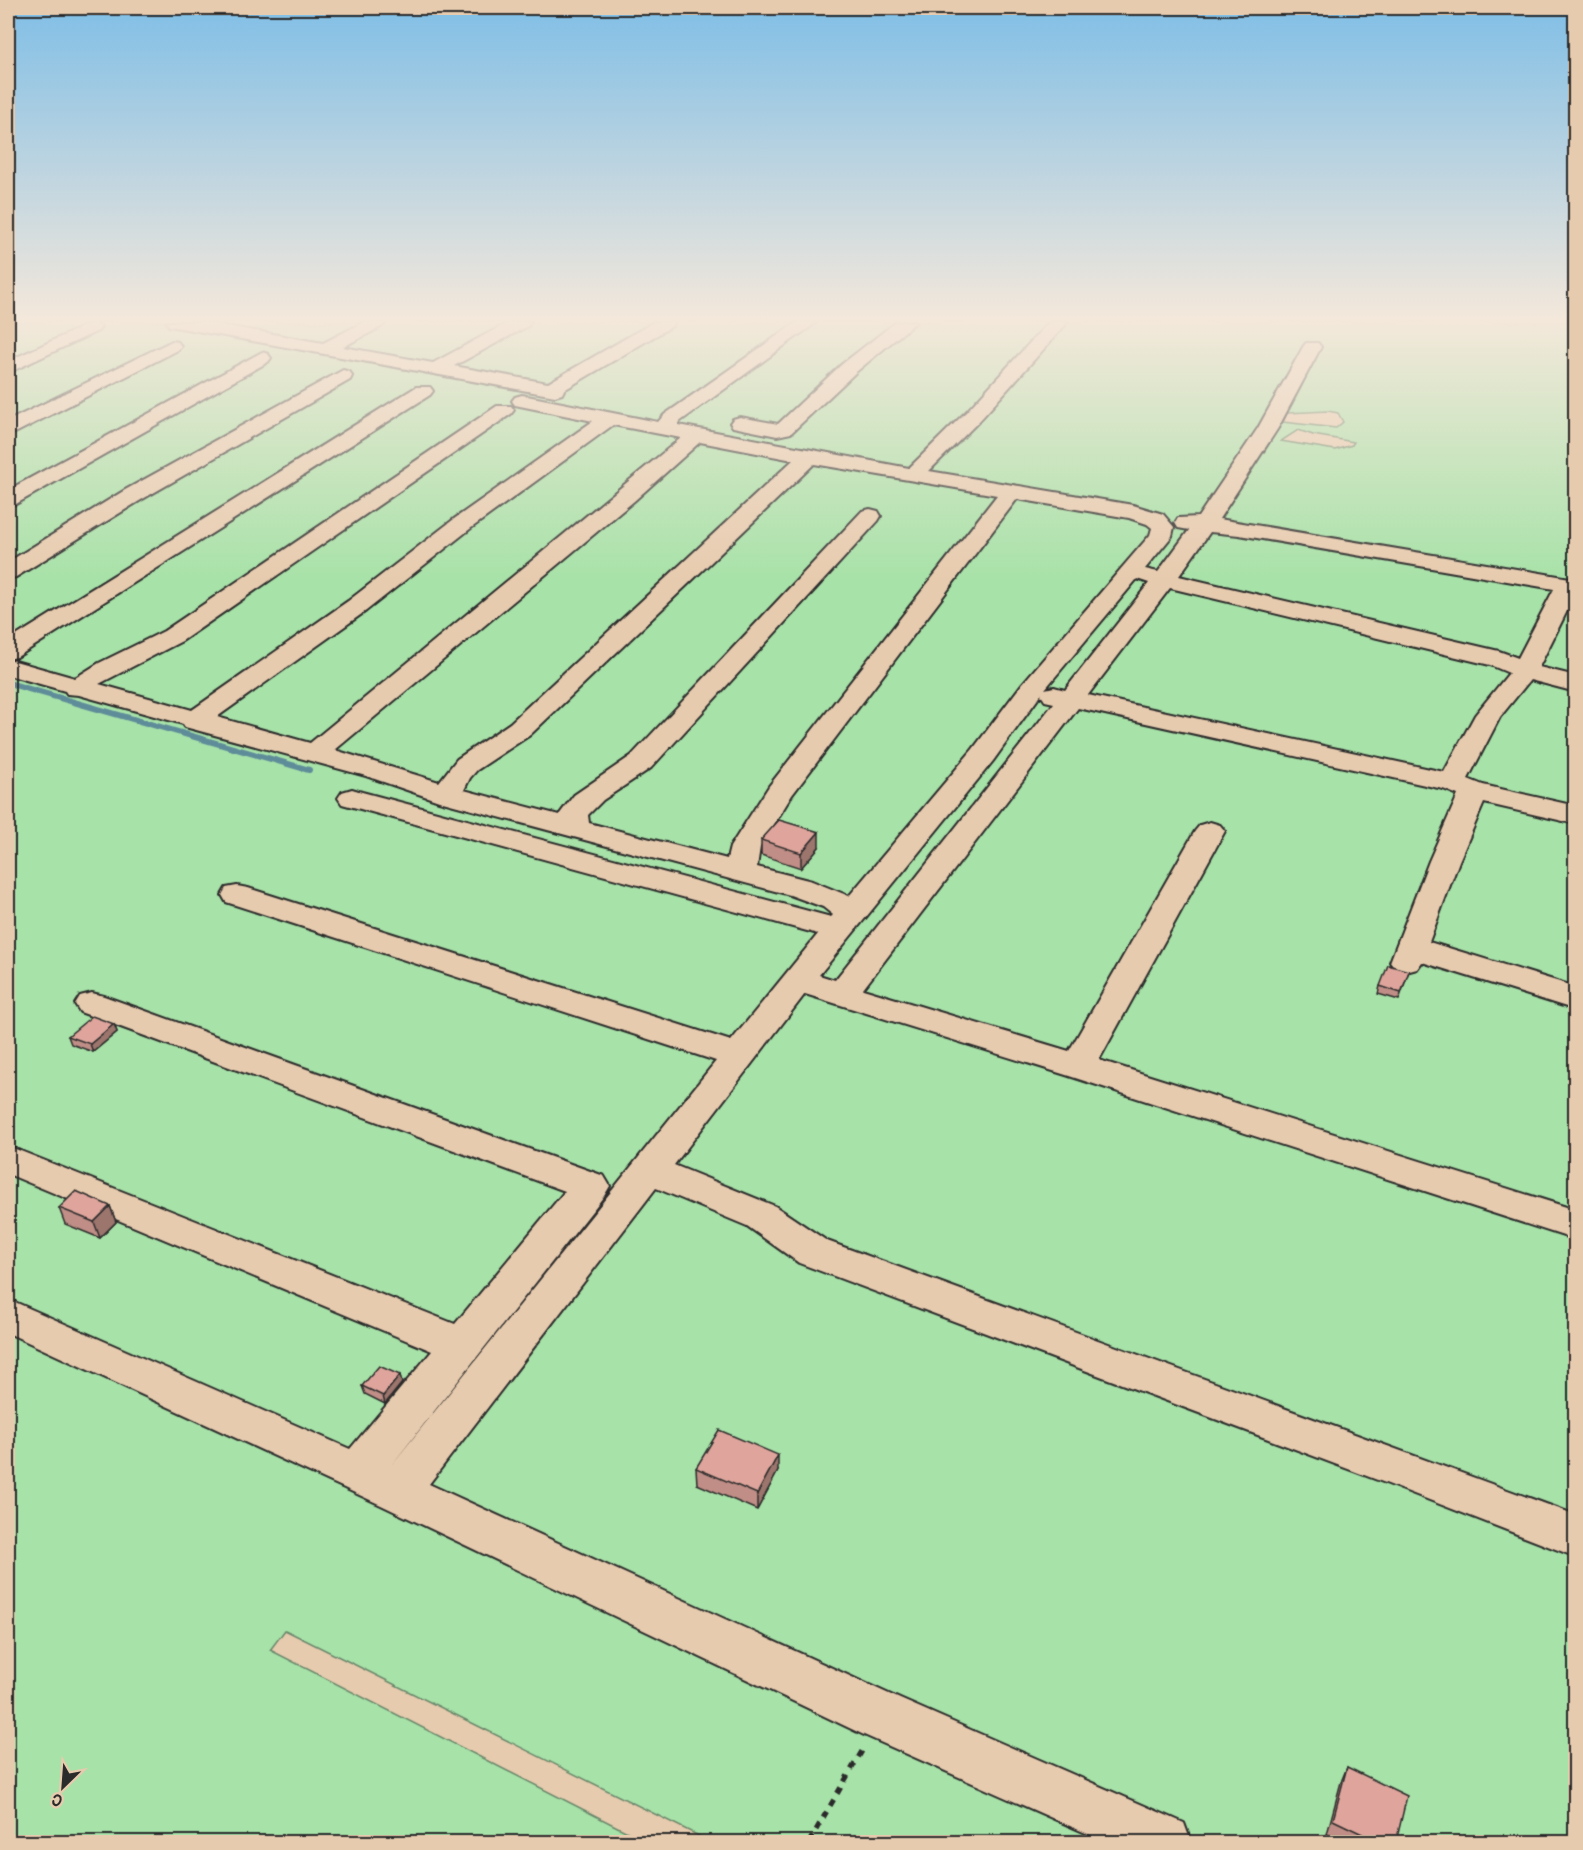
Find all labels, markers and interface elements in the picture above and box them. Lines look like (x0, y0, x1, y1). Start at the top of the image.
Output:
north arrow (33, 1757, 93, 1817)
text: С (48, 1788, 66, 1811)

